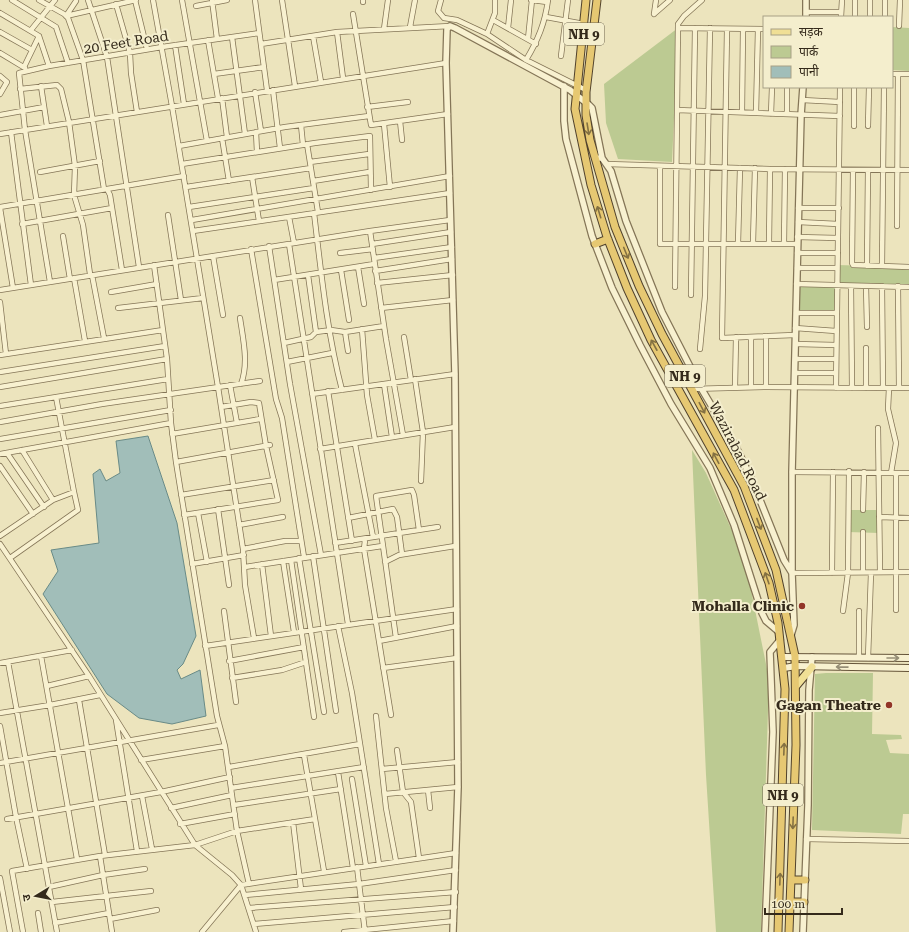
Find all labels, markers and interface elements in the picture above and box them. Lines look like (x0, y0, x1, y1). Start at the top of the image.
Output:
legend (763, 16, 893, 88)
road number: NH 9 (564, 23, 604, 45)
text: सड़क (799, 25, 824, 39)
street label: 20 Feet Road (82, 27, 170, 57)
text: पार्क (799, 45, 819, 59)
text: पानी (799, 64, 820, 79)
one-way arrow (584, 122, 592, 135)
one-way arrow (595, 205, 602, 218)
one-way arrow (623, 247, 631, 259)
one-way arrow (649, 339, 657, 351)
road number: NH 9 (665, 365, 705, 387)
street label: Wazirabad Road (706, 399, 770, 503)
one-way arrow (698, 402, 706, 414)
one-way arrow (712, 453, 720, 465)
one-way arrow (756, 518, 764, 530)
one-way arrow (763, 572, 770, 585)
place label: Mohalla Clinic (692, 598, 794, 614)
marker: Mohalla Clinic (797, 601, 807, 611)
one-way arrow (886, 654, 899, 662)
one-way arrow (836, 664, 849, 671)
place label: Gagan Theatre (776, 697, 881, 713)
marker: Gagan Theatre (884, 700, 894, 710)
one-way arrow (780, 743, 788, 756)
road number: NH 9 (763, 784, 803, 806)
one-way arrow (789, 816, 797, 829)
one-way arrow (776, 873, 784, 886)
north arrow (16, 876, 56, 916)
scale bar (765, 890, 842, 916)
text: उ (20, 893, 34, 902)
text: 100 m (771, 897, 805, 911)

